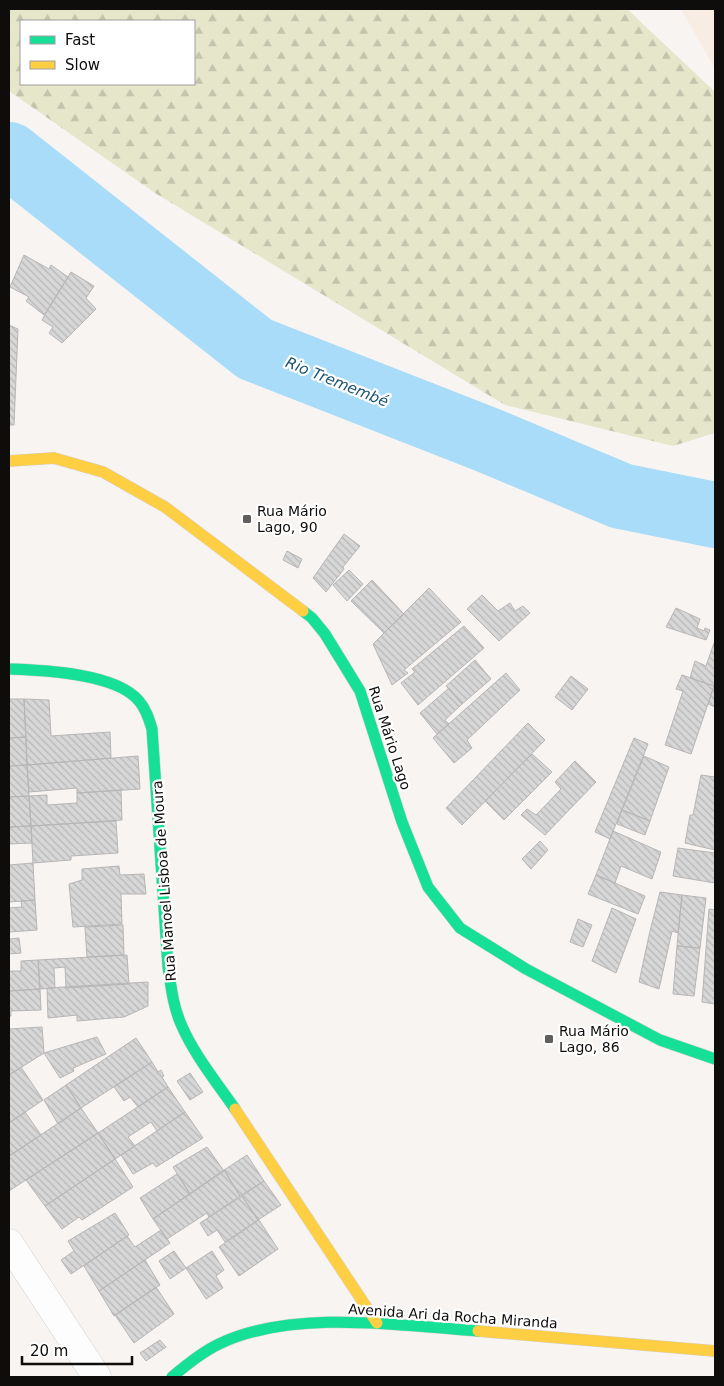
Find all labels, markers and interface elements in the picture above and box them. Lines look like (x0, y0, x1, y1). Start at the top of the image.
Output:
legend (20, 20, 195, 85)
text: Fast (65, 31, 95, 49)
text: Slow (65, 56, 100, 74)
water label: Rio Tremembé (283, 353, 391, 411)
place label: Rua Mário Lago, 90 (257, 503, 327, 535)
marker: Rua Mário Lago, 90 (241, 513, 253, 525)
street label: Rua Mário Lago (366, 684, 414, 792)
street label: Rua Manoel Lisboa de Moura (149, 780, 179, 982)
place label: Rua Mário Lago, 86 (559, 1023, 629, 1055)
marker: Rua Mário Lago, 86 (543, 1033, 555, 1045)
street label: Avenida Ari da Rocha Miranda (348, 1301, 558, 1331)
scale bar (22, 1334, 132, 1366)
text: 20 m (30, 1342, 68, 1360)

